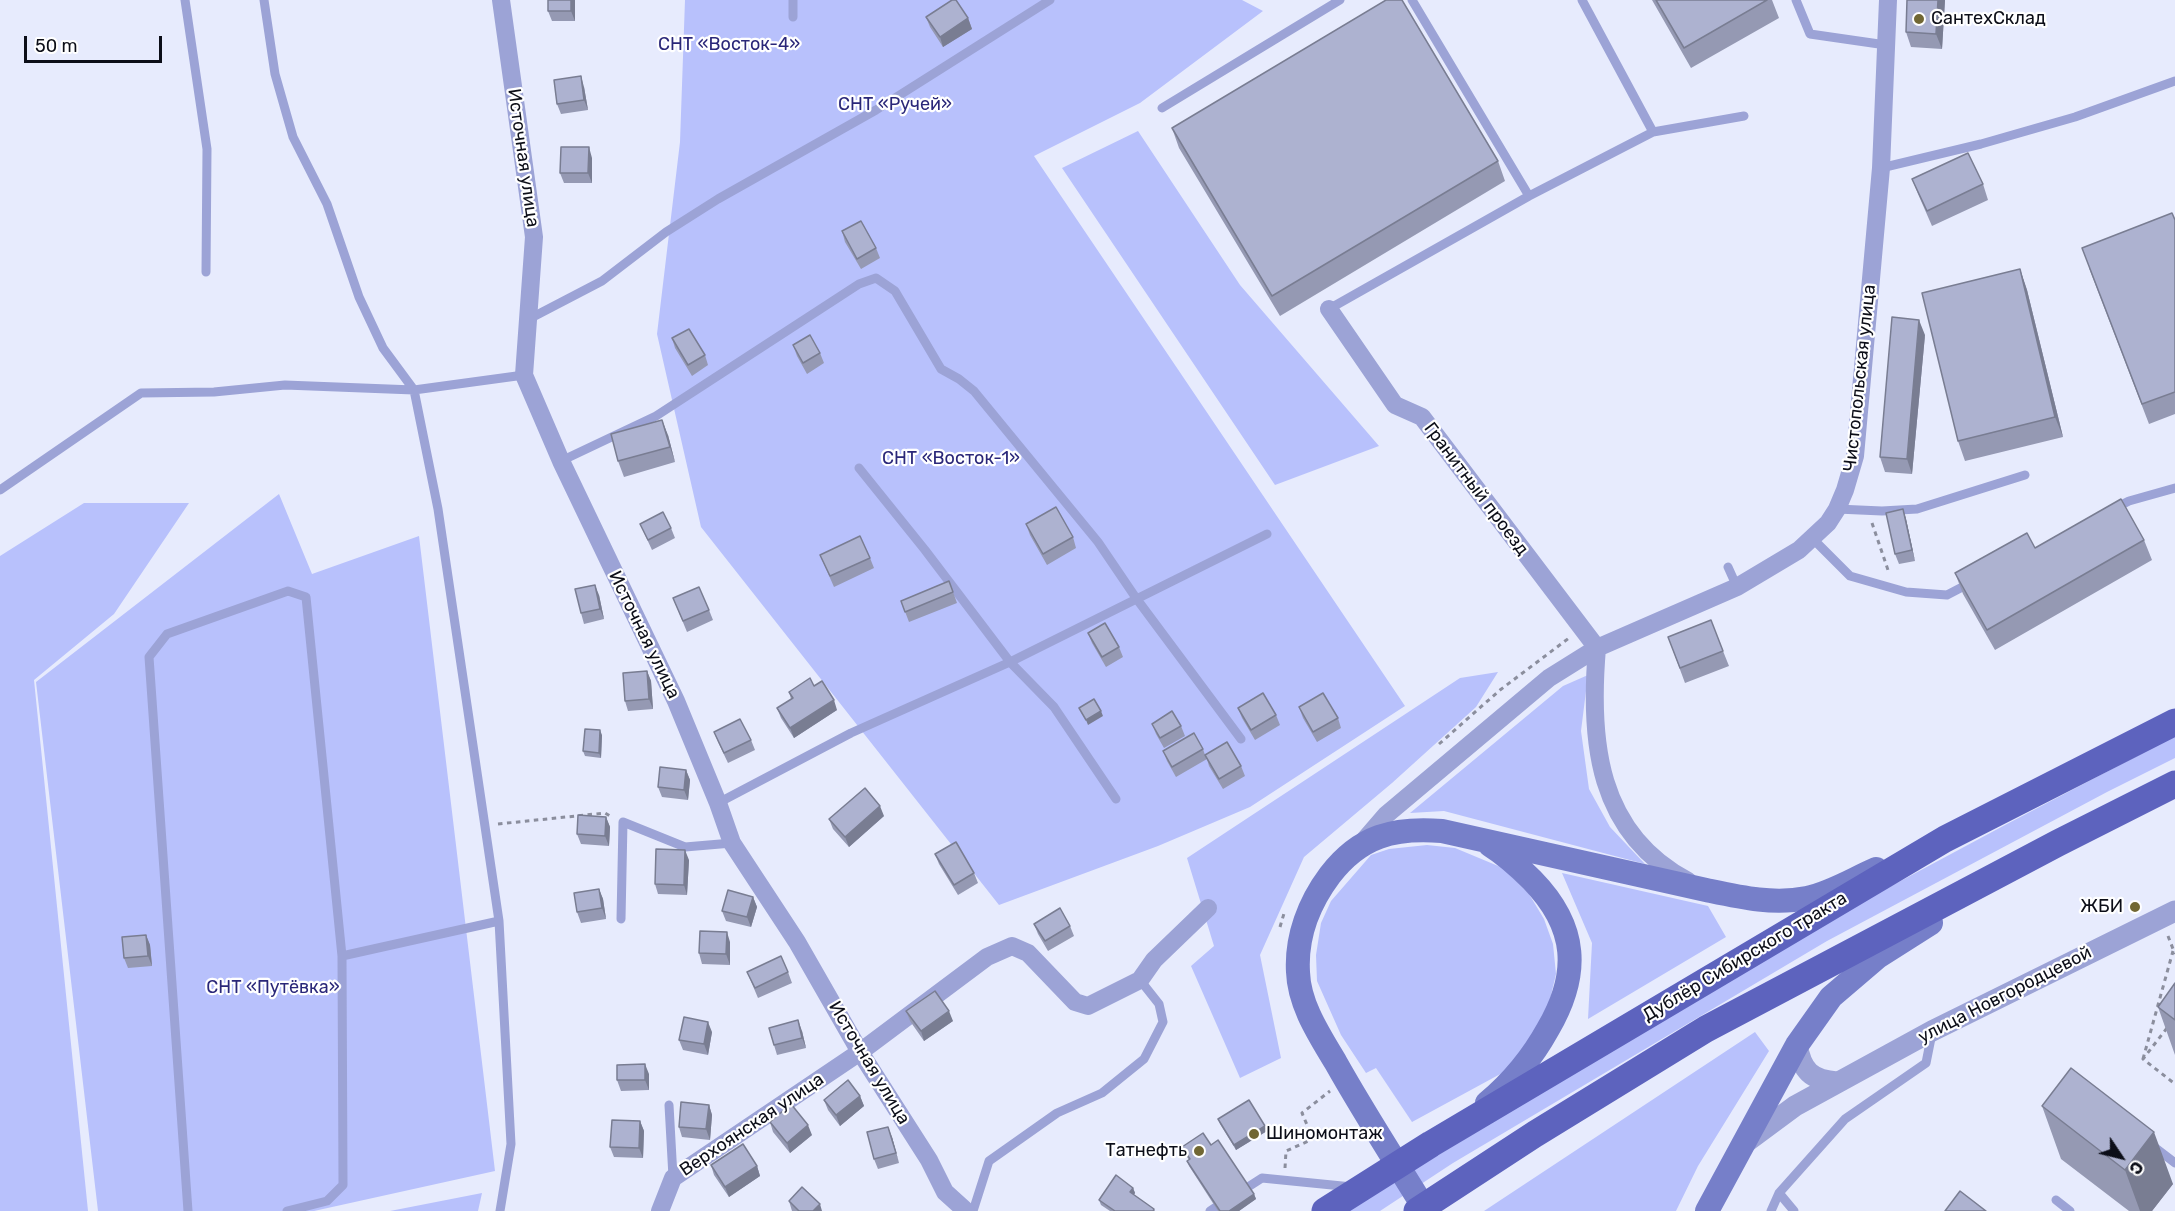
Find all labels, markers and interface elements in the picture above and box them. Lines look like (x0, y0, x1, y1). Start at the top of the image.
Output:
place label: СантехСклад (1931, 8, 2046, 30)
marker: СантехСклад (1912, 12, 1926, 26)
scale bar (27, 24, 165, 62)
park label: СНТ «Восток-4» (658, 34, 800, 56)
text: 50 m (35, 35, 78, 57)
street label: Источная улица (503, 87, 543, 229)
park label: СНТ «Ручей» (838, 94, 952, 116)
street label: Чистопольская улица (1839, 283, 1881, 473)
street label: Гранитный проезд (1419, 418, 1533, 560)
park label: СНТ «Восток-1» (882, 448, 1020, 470)
street label: Источная улица (604, 568, 684, 702)
street label: Дублёр Сибирского тракта (1639, 887, 1851, 1027)
place label: ЖБИ (2080, 896, 2123, 918)
marker: ЖБИ (2128, 900, 2142, 914)
street label: улица Новгородцевой (1915, 942, 2095, 1048)
park label: СНТ «Путёвка» (206, 977, 340, 999)
street label: Источная улица (824, 998, 914, 1128)
street label: Верхоянская улица (676, 1069, 828, 1181)
place label: Шиномонтаж (1266, 1123, 1383, 1145)
marker: Шиномонтаж (1247, 1127, 1261, 1141)
north arrow (2091, 1127, 2151, 1187)
place label: Татнефть (1105, 1140, 1187, 1162)
marker: Татнефть (1192, 1144, 1206, 1158)
text: С (2125, 1158, 2147, 1178)

